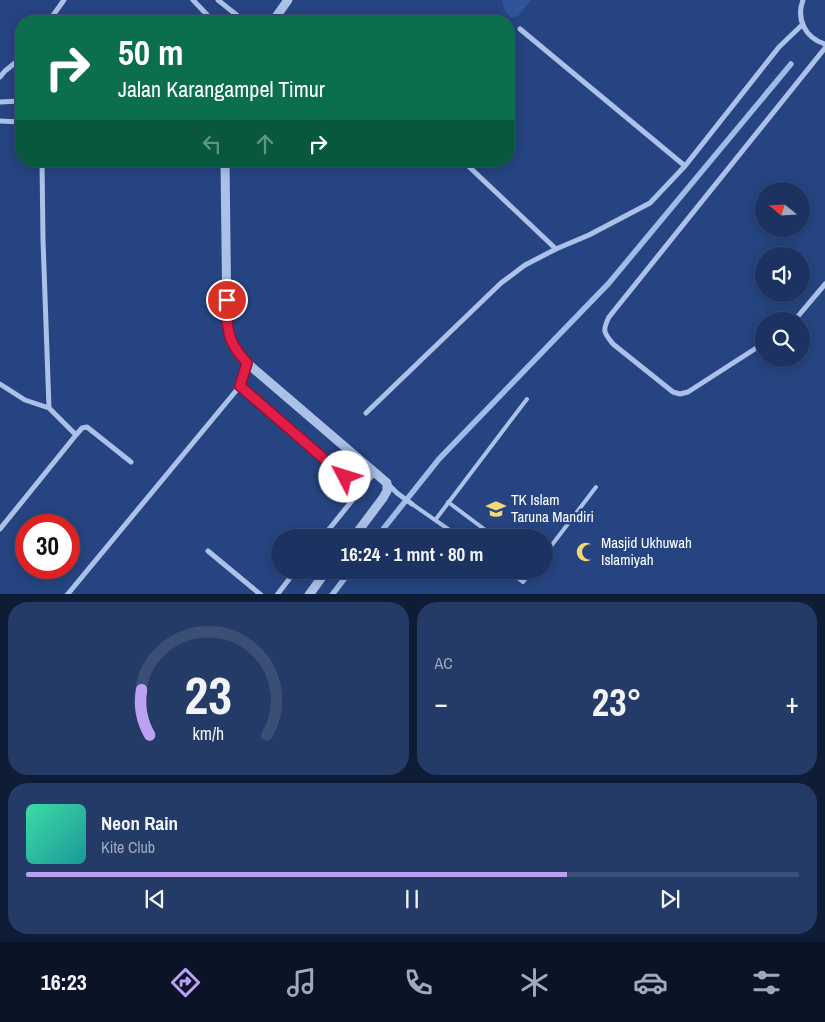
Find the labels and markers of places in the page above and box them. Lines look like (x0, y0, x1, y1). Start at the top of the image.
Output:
pin (206, 279, 248, 321)
place label: TK Islam Taruna Mandiri (511, 489, 594, 527)
school or university icon: TK Islam Taruna Mandiri (485, 498, 507, 520)
place label: Masjid Ukhuwah Islamiyah (601, 532, 692, 570)
mosque icon: Masjid Ukhuwah Islamiyah (575, 541, 597, 563)

